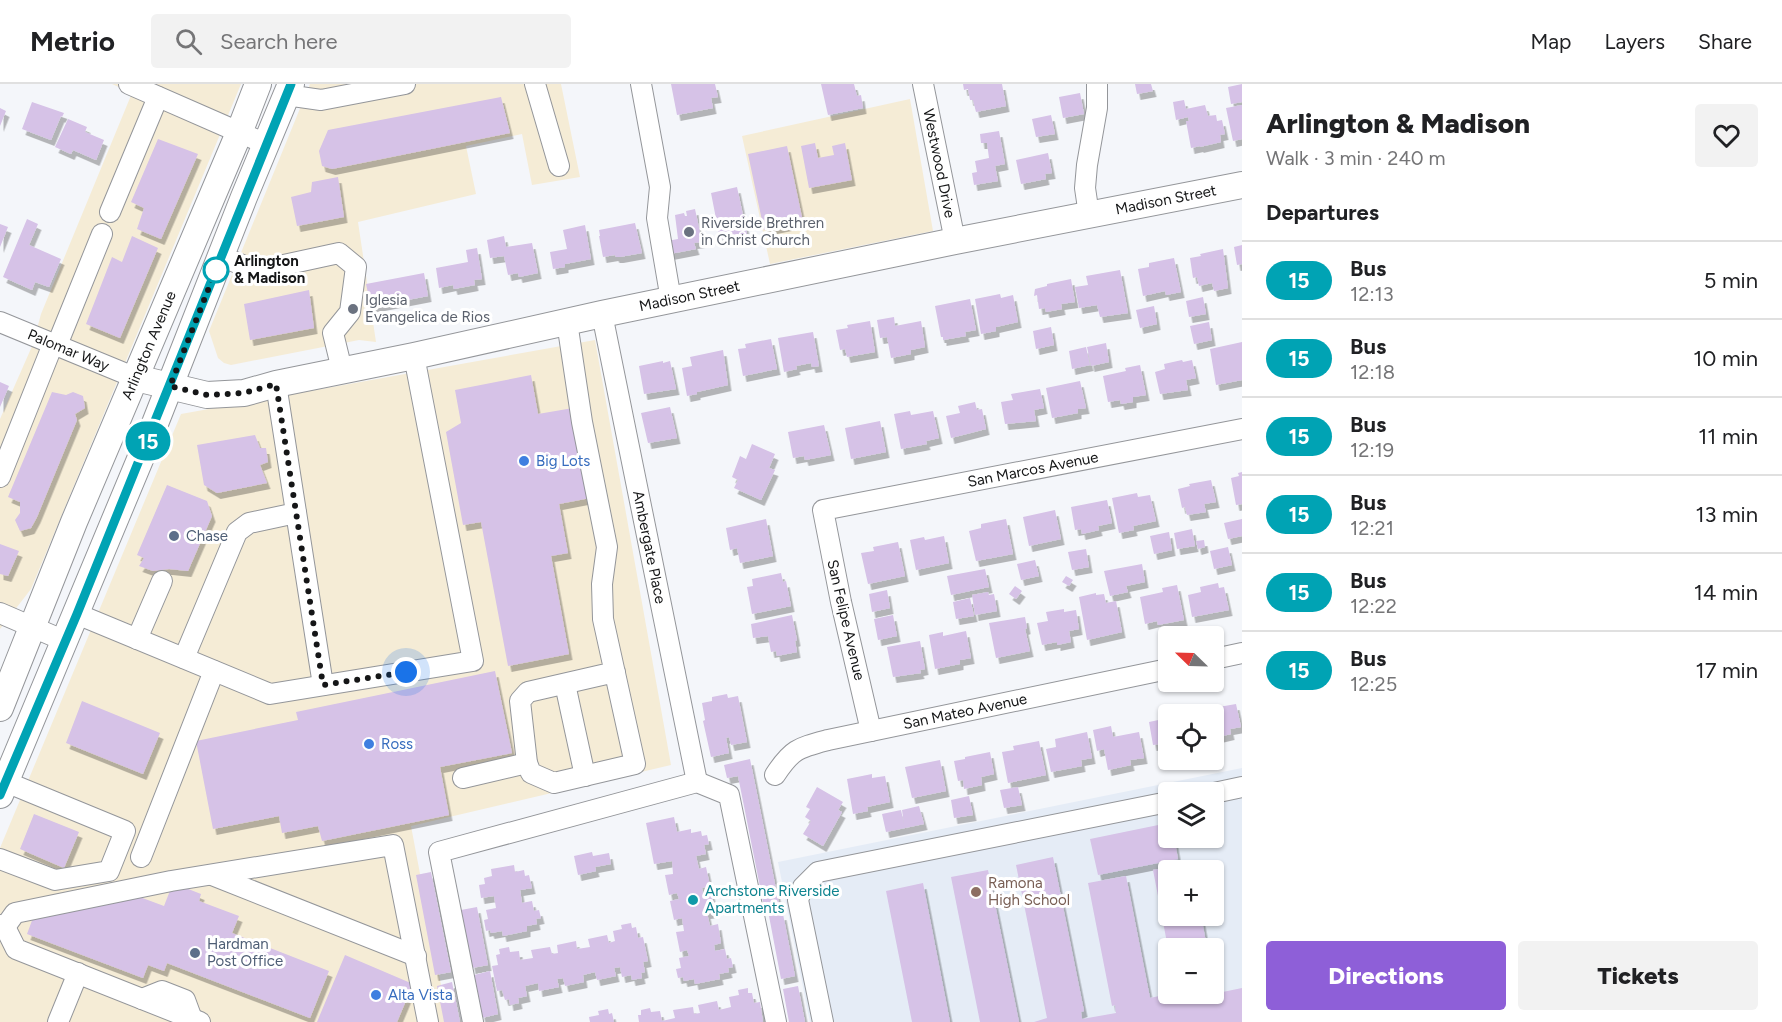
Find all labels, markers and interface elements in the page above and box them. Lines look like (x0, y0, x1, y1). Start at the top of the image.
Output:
search box (151, 14, 571, 68)
text: Metrio (30, 24, 115, 58)
icon: search (172, 25, 205, 58)
text: Search here (220, 28, 338, 55)
text: Map (1531, 29, 1571, 54)
text: Layers (1604, 29, 1665, 54)
text: Share (1698, 29, 1752, 54)
button: heart (1695, 104, 1758, 167)
text: Arlington & Madison (1266, 106, 1530, 140)
street label: Westwood Drive (919, 107, 959, 220)
text: Walk · 3 min · 240 m (1266, 146, 1446, 170)
street label: Madison Street (1114, 181, 1218, 219)
text: Departures (1266, 199, 1379, 226)
place label: Riverside Brethren in Christ Church (701, 214, 824, 249)
marker: Riverside Brethren in Christ Church (682, 225, 696, 239)
place label: Arlington & Madison (234, 252, 305, 287)
text: Bus (1350, 255, 1386, 282)
marker: Arlington & Madison (203, 257, 229, 283)
text: 5 min (1704, 267, 1758, 294)
text: 15 (1288, 268, 1310, 293)
street label: Madison Street (637, 277, 742, 315)
text: 12:13 (1350, 282, 1394, 306)
street label: Arlington Avenue (118, 288, 180, 403)
place label: Iglesia Evangelica de Rios (365, 291, 490, 326)
marker: Iglesia Evangelica de Rios (346, 302, 360, 316)
street label: Palomar Way (25, 325, 112, 375)
text: Bus (1350, 333, 1386, 360)
text: 10 min (1693, 345, 1758, 372)
text: 15 (1288, 346, 1310, 371)
text: 12:18 (1350, 360, 1395, 384)
text: Bus (1350, 411, 1386, 438)
line badge: 15 (121, 422, 175, 460)
text: 11 min (1698, 423, 1758, 450)
text: 15 (1288, 424, 1310, 449)
text: 15 (137, 429, 159, 454)
text: 12:19 (1350, 438, 1394, 462)
street label: San Marcos Avenue (966, 448, 1100, 491)
place label: Big Lots (536, 452, 590, 470)
marker: Big Lots (517, 454, 531, 468)
street label: Ambergate Place (629, 489, 670, 605)
text: Bus (1350, 489, 1386, 516)
text: 13 min (1695, 501, 1758, 528)
text: 15 (1288, 502, 1310, 527)
text: 12:21 (1350, 516, 1394, 540)
place label: Chase (186, 527, 228, 545)
marker: Chase (167, 529, 181, 543)
street label: San Felipe Avenue (823, 558, 869, 682)
text: Bus (1350, 567, 1386, 594)
text: 14 min (1694, 579, 1758, 606)
text: 15 (1288, 580, 1310, 605)
text: 12:22 (1350, 594, 1397, 618)
north arrow (1158, 626, 1224, 692)
map controls (1158, 626, 1224, 1004)
text: Bus (1350, 645, 1386, 672)
your location (391, 657, 421, 687)
text: 17 min (1696, 657, 1758, 684)
text: 15 (1288, 658, 1310, 683)
text: 12:25 (1350, 672, 1397, 696)
street label: San Mateo Avenue (901, 690, 1029, 733)
button: locate (1158, 704, 1224, 770)
place label: Ross (381, 735, 413, 753)
marker: Ross (362, 737, 376, 751)
button: layers (1158, 782, 1224, 848)
button: + (1158, 860, 1224, 926)
place label: Ramona High School (988, 874, 1070, 909)
place label: Archstone Riverside Apartments (705, 882, 840, 917)
marker: Ramona High School (969, 885, 983, 899)
marker: Archstone Riverside Apartments (686, 893, 700, 907)
place label: Hardman Post Office (207, 935, 283, 970)
button: − (1158, 938, 1224, 1004)
button: Directions (1266, 941, 1506, 1010)
button: Tickets (1518, 941, 1758, 1010)
marker: Hardman Post Office (188, 946, 202, 960)
place label: Alta Vista (388, 986, 453, 1004)
marker: Alta Vista (369, 988, 383, 1002)

